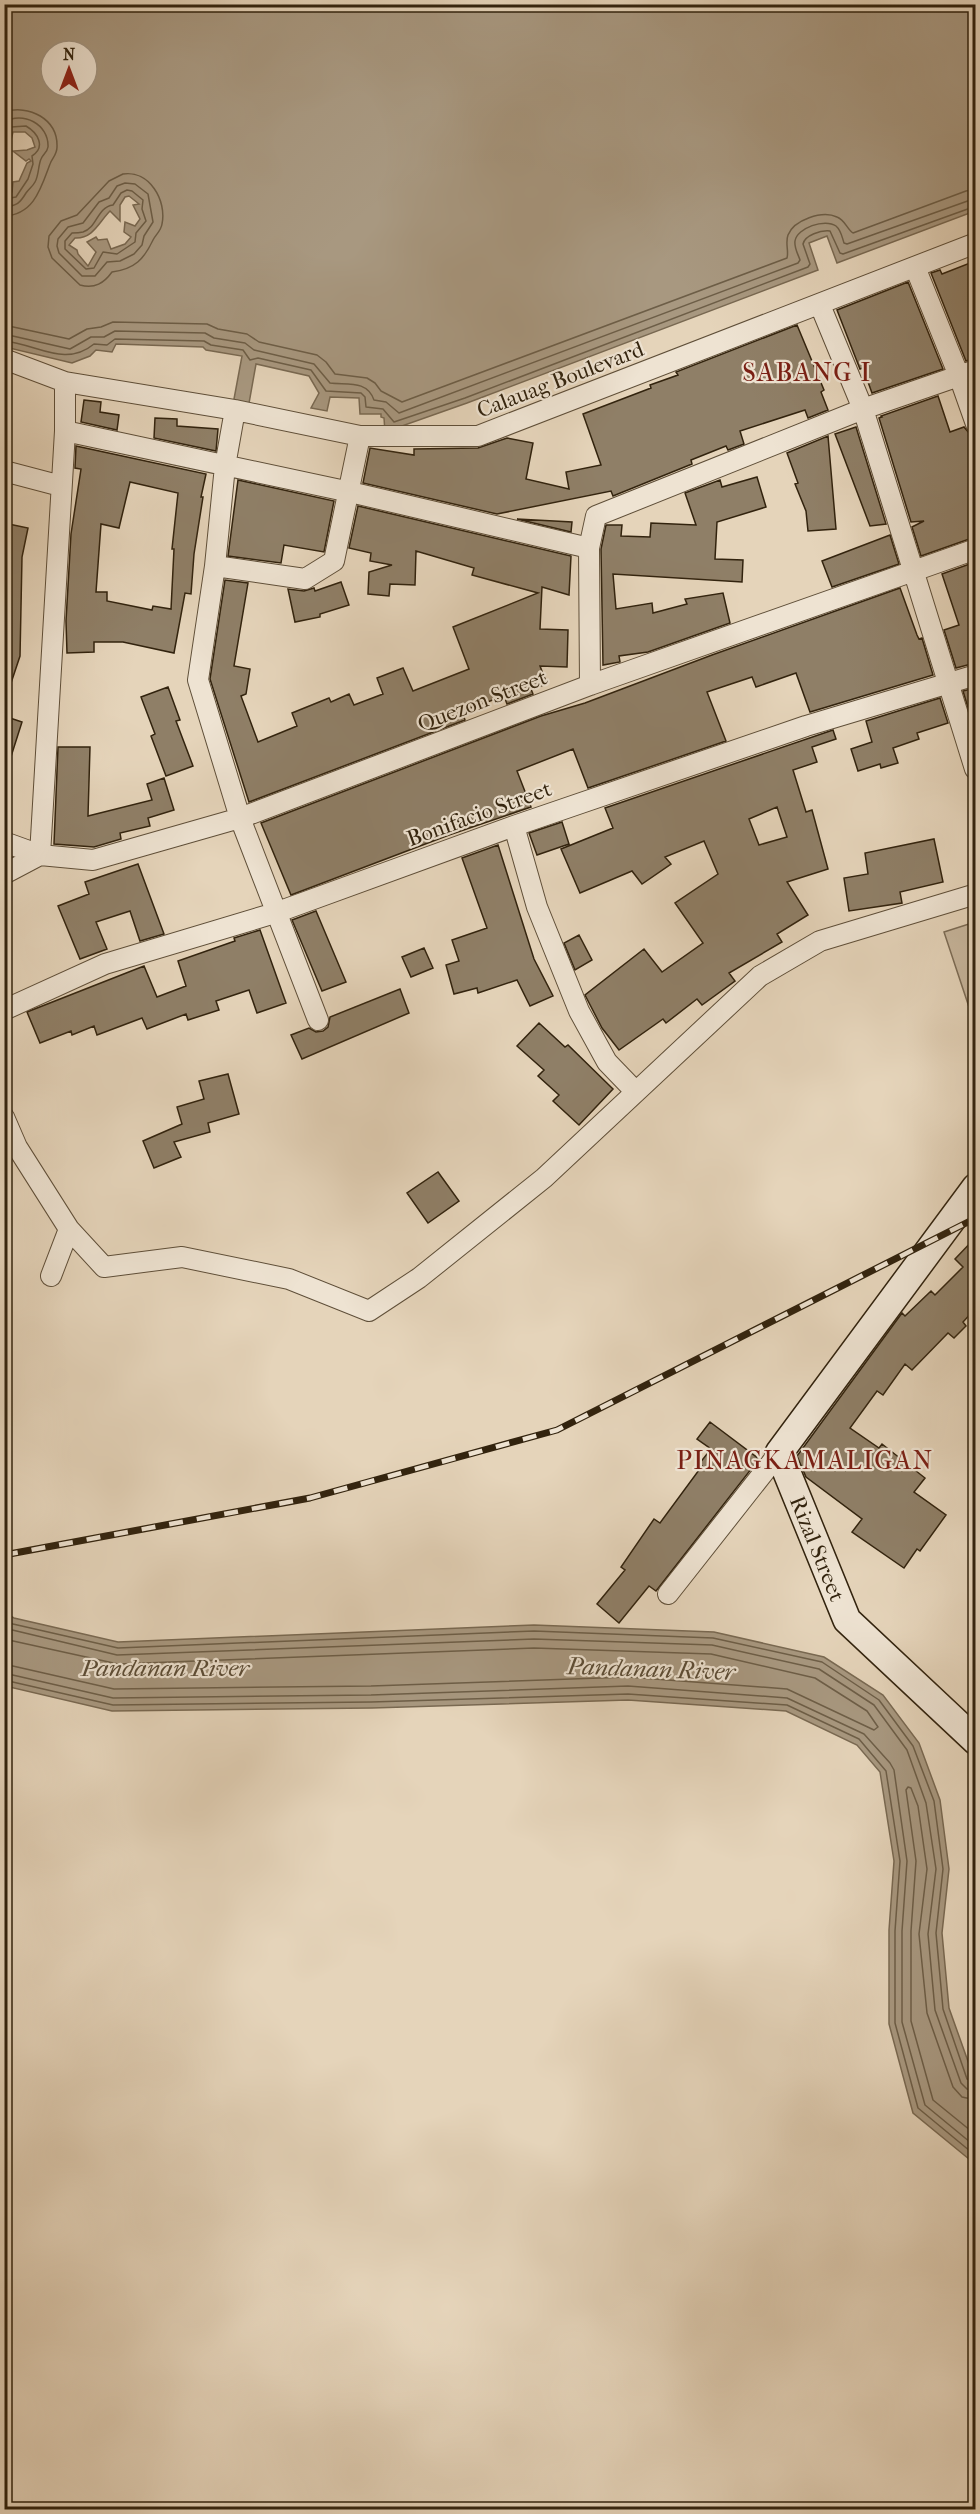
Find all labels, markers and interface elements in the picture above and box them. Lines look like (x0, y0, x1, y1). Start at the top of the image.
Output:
north arrow (39, 39, 99, 99)
text: N (63, 45, 76, 64)
street label: Calauag Boulevard (473, 336, 648, 424)
district label: SABANG I (742, 357, 872, 388)
street label: Quezon Street (414, 664, 551, 738)
street label: Bonifacio Street (403, 776, 555, 852)
district label: PINAGKAMALIGAN (676, 1445, 934, 1476)
street label: Rizal Street (784, 1492, 850, 1605)
water label: Pandanan River (566, 1652, 738, 1686)
water label: Pandanan River (80, 1654, 251, 1682)

